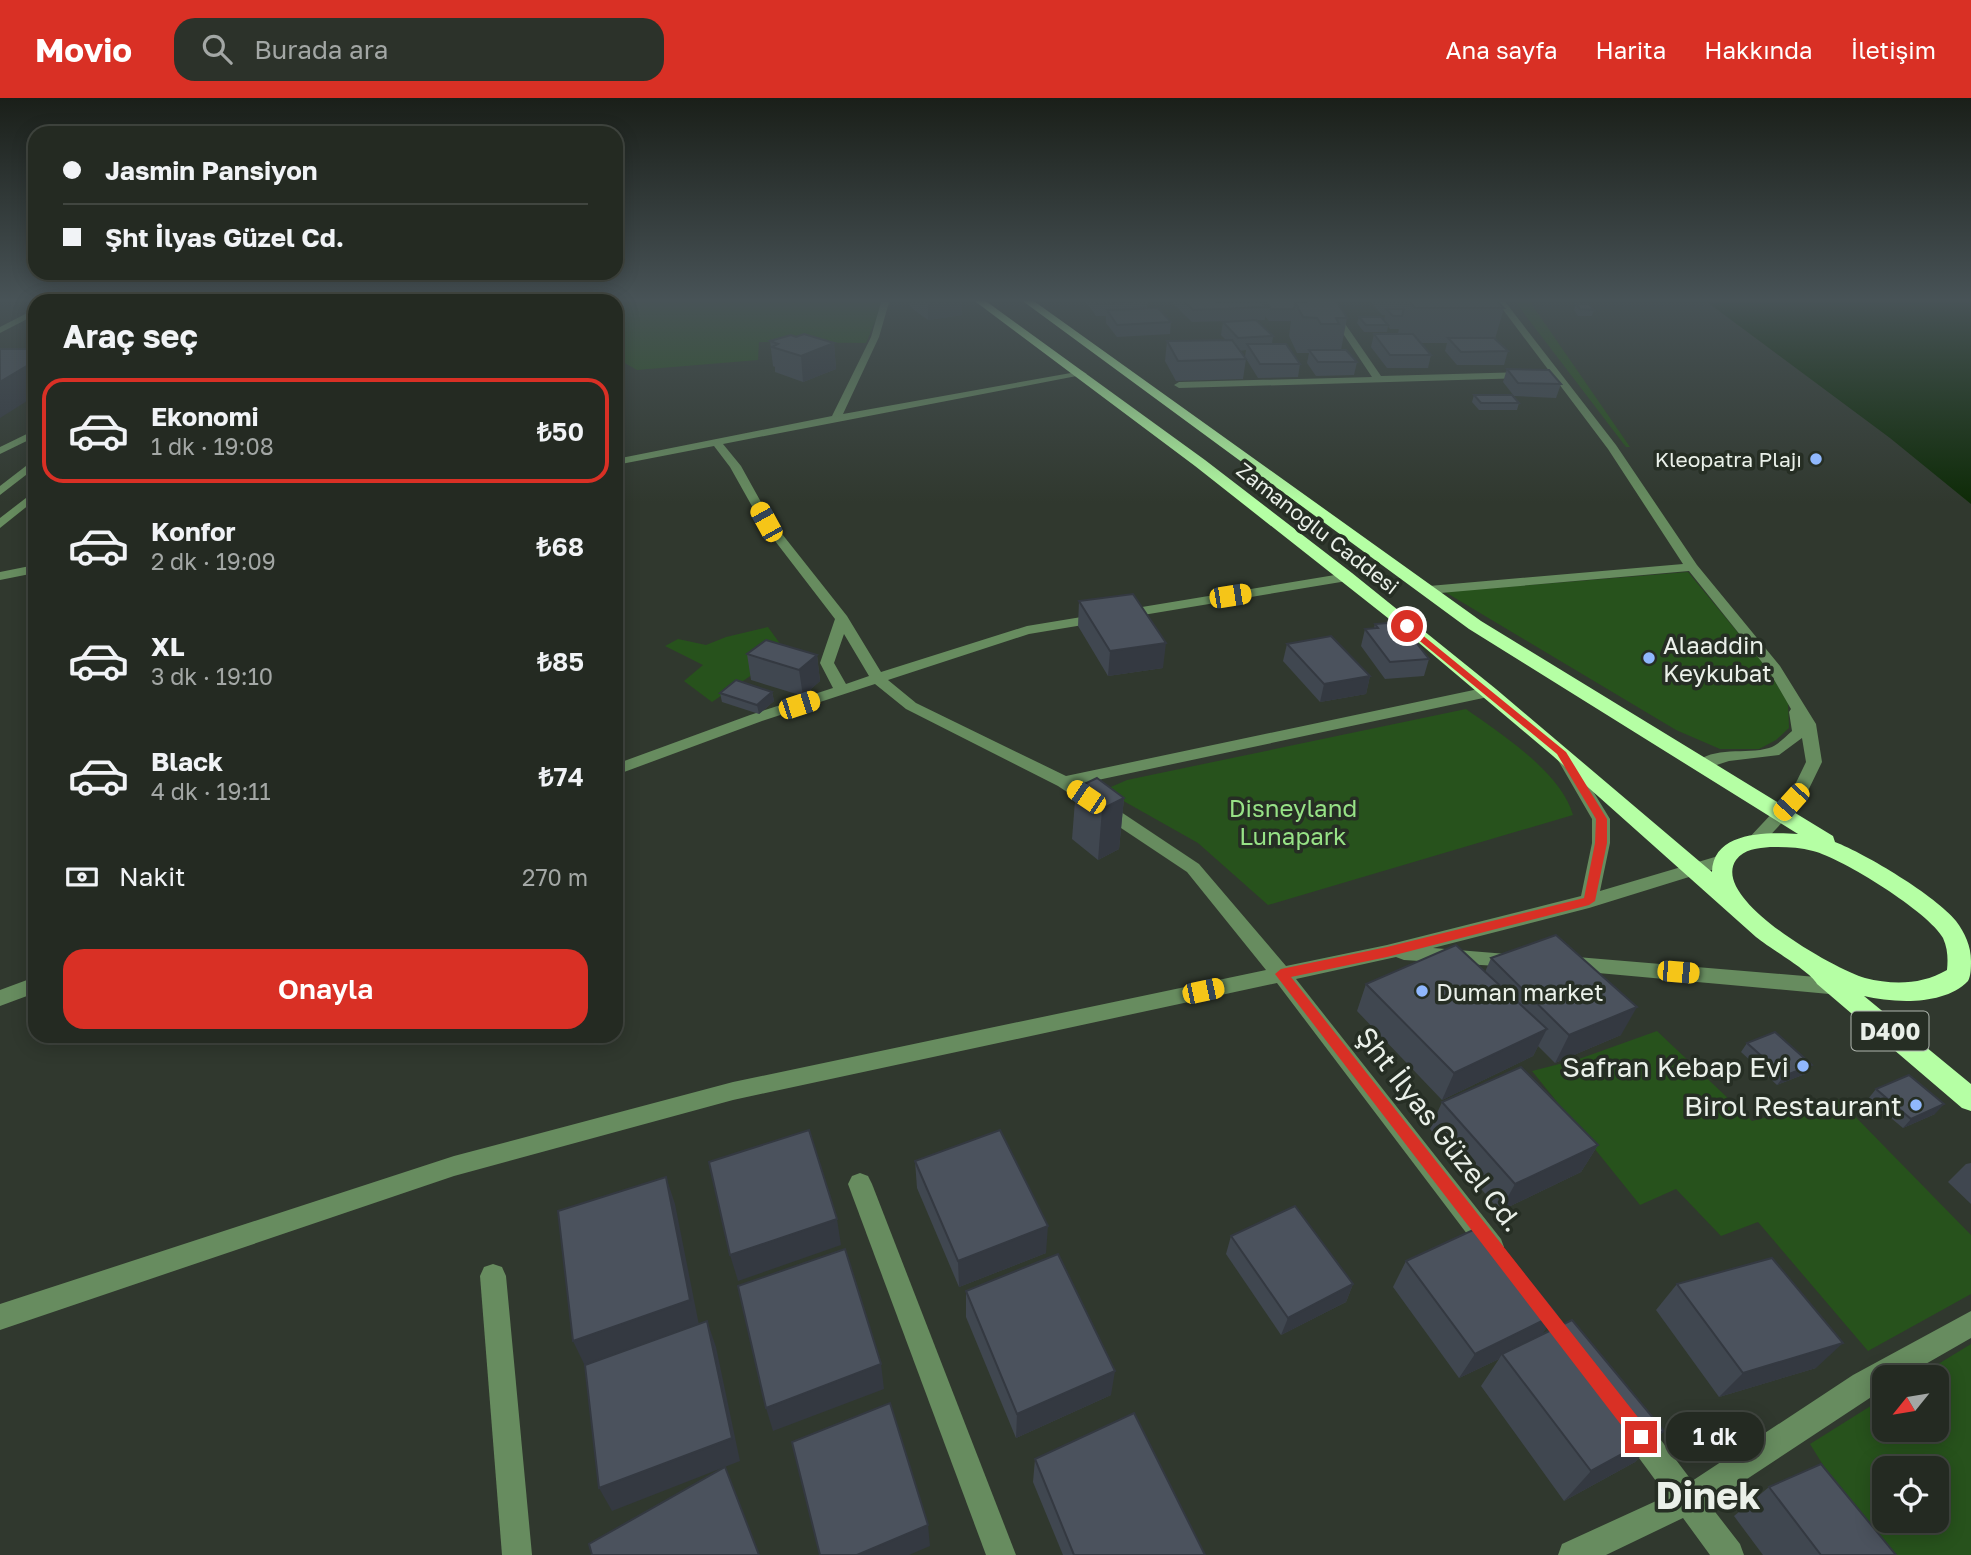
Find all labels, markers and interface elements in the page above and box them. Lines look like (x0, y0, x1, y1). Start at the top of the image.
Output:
search box (174, 18, 664, 81)
text: Movio (35, 30, 132, 69)
icon: search (198, 30, 236, 68)
text: Burada ara (254, 34, 388, 65)
text: Ana sayfa (1446, 35, 1557, 64)
text: Harita (1595, 35, 1666, 64)
text: Hakkında (1704, 35, 1813, 64)
text: İletişim (1851, 35, 1936, 64)
text: Jasmin Pansiyon (105, 155, 318, 186)
text: Şht İlyas Güzel Cd. (105, 222, 344, 253)
text: Araç seç (63, 317, 198, 355)
icon: car (67, 399, 130, 462)
text: Ekonomi (151, 401, 259, 432)
text: ₺50 (537, 416, 584, 447)
text: 1 dk · 19:08 (151, 432, 274, 460)
place label: Kleopatra Plajı (1655, 446, 1802, 472)
marker: Kleopatra Plajı (1808, 451, 1824, 467)
street label: Zamanoğlu Caddesi (1232, 457, 1404, 599)
car (747, 499, 786, 545)
icon: car (67, 514, 130, 577)
text: Konfor (151, 516, 236, 547)
text: ₺68 (537, 531, 584, 562)
text: 2 dk · 19:09 (151, 547, 276, 575)
car (1208, 582, 1253, 610)
route start (1391, 610, 1423, 642)
icon: car (67, 629, 130, 692)
place label: Alaaddin Keykubat (1663, 630, 1772, 687)
text: XL (151, 631, 185, 662)
text: ₺85 (537, 646, 584, 677)
marker: Alaaddin Keykubat (1641, 650, 1657, 666)
text: 3 dk · 19:10 (151, 662, 273, 690)
car (776, 689, 823, 721)
icon: car (67, 744, 130, 807)
text: Black (151, 746, 223, 777)
text: ₺74 (539, 761, 584, 792)
text: 4 dk · 19:11 (151, 777, 271, 805)
car (1063, 777, 1110, 817)
car (1770, 779, 1813, 825)
park label: Disneyland Lunapark (1229, 793, 1357, 850)
icon: cash (63, 858, 101, 896)
text: Nakit (119, 861, 186, 892)
text: 270 m (522, 863, 588, 891)
button: Onayla (63, 949, 588, 1029)
car (1657, 960, 1700, 984)
car (1181, 976, 1226, 1006)
place label: Duman market (1436, 977, 1604, 1006)
marker: Duman market (1414, 983, 1430, 999)
road number: D400 (1852, 1012, 1928, 1050)
street label: Şht İlyas Güzel Cd. (1350, 1020, 1530, 1238)
place label: Safran Kebap Evi (1562, 1050, 1789, 1083)
marker: Safran Kebap Evi (1795, 1058, 1811, 1074)
place label: Birol Restaurant (1684, 1089, 1902, 1122)
marker: Birol Restaurant (1908, 1097, 1924, 1113)
north arrow (1872, 1365, 1950, 1442)
map controls (1872, 1365, 1949, 1533)
callout: 1 dk (1666, 1412, 1764, 1462)
route end (1625, 1421, 1657, 1453)
text: 1 dk (1693, 1422, 1737, 1450)
button: locate (1872, 1456, 1949, 1533)
district label: Dinek (1655, 1472, 1761, 1517)

